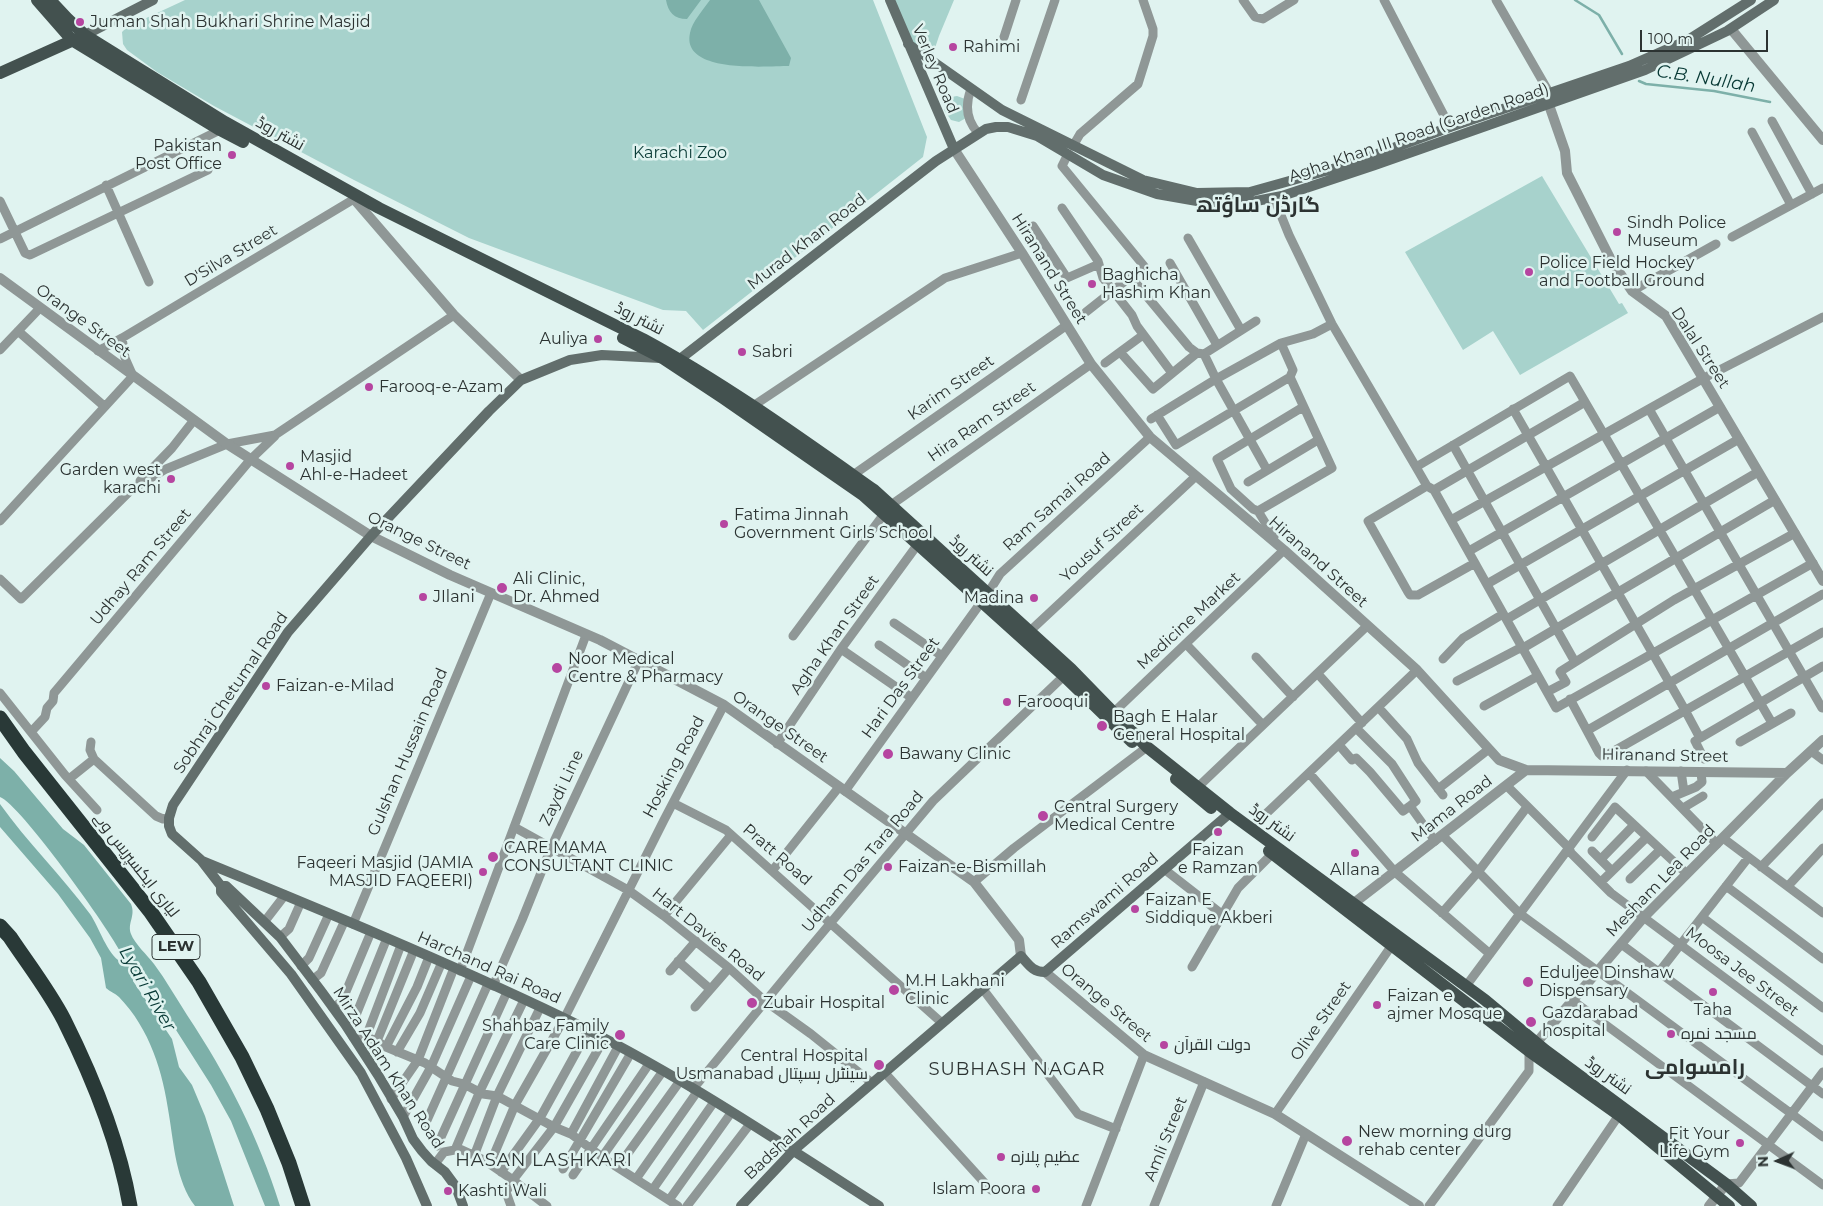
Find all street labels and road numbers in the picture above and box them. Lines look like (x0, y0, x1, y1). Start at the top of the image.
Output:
street label: Verley Road (908, 22, 962, 116)
street label: Agha Khan III Road (Garden Road) (1286, 79, 1552, 187)
street label: نشتر روڈ (252, 113, 308, 155)
street label: Murad Khan Road (744, 190, 870, 294)
street label: Hiranand Street (1007, 210, 1091, 328)
street label: D'Silva Street (181, 221, 281, 291)
street label: Orange Street (32, 280, 134, 362)
street label: نشتر روڈ (611, 299, 667, 339)
street label: Dalal Street (1667, 304, 1733, 392)
street label: Karim Street (904, 351, 998, 425)
street label: Hira Ram Street (924, 378, 1040, 466)
street label: Ram Samai Road (999, 449, 1115, 555)
street label: Yousuf Street (1056, 500, 1148, 586)
street label: Udhay Ram Street (86, 505, 196, 629)
street label: Orange Street (364, 508, 474, 574)
street label: Hiranand Street (1264, 512, 1372, 612)
street label: نشتر روڈ (945, 531, 997, 581)
street label: Medicine Market (1133, 568, 1245, 674)
street label: Agha Khan Street (786, 571, 884, 699)
street label: Sobhraj Chetumal Road (170, 608, 292, 778)
street label: Hari Das Street (858, 634, 944, 742)
street label: Gulshan Hussain Road (364, 665, 452, 839)
street label: Orange Street (728, 687, 832, 767)
street label: Hosking Road (639, 713, 709, 821)
street label: Hiranand Street (1601, 745, 1729, 767)
street label: Zaydi Line (536, 747, 588, 829)
street label: Mama Road (1408, 772, 1496, 846)
street label: Udham Das Tara Road (798, 787, 928, 937)
street label: نشتر روڈ (1245, 800, 1299, 846)
street label: لیاری ایکسپریس وے (89, 809, 183, 921)
street label: Pratt Road (739, 820, 815, 890)
street label: Mesham Lea Road (1603, 821, 1719, 941)
street label: Ramswami Road (1047, 849, 1163, 953)
street label: Hart Davies Road (648, 884, 768, 986)
street label: Moosa Jee Street (1682, 923, 1802, 1021)
street label: Harchand Rai Road (414, 928, 564, 1008)
road number: LEW (152, 934, 200, 960)
street label: Orange Street (1057, 959, 1155, 1047)
street label: Olive Street (1287, 978, 1355, 1064)
street label: Mirza Adam Khan Road (328, 983, 448, 1153)
street label: نشتر روڈ (1581, 1053, 1635, 1099)
street label: Badshah Road (741, 1090, 839, 1184)
street label: Amli Street (1140, 1094, 1192, 1184)

